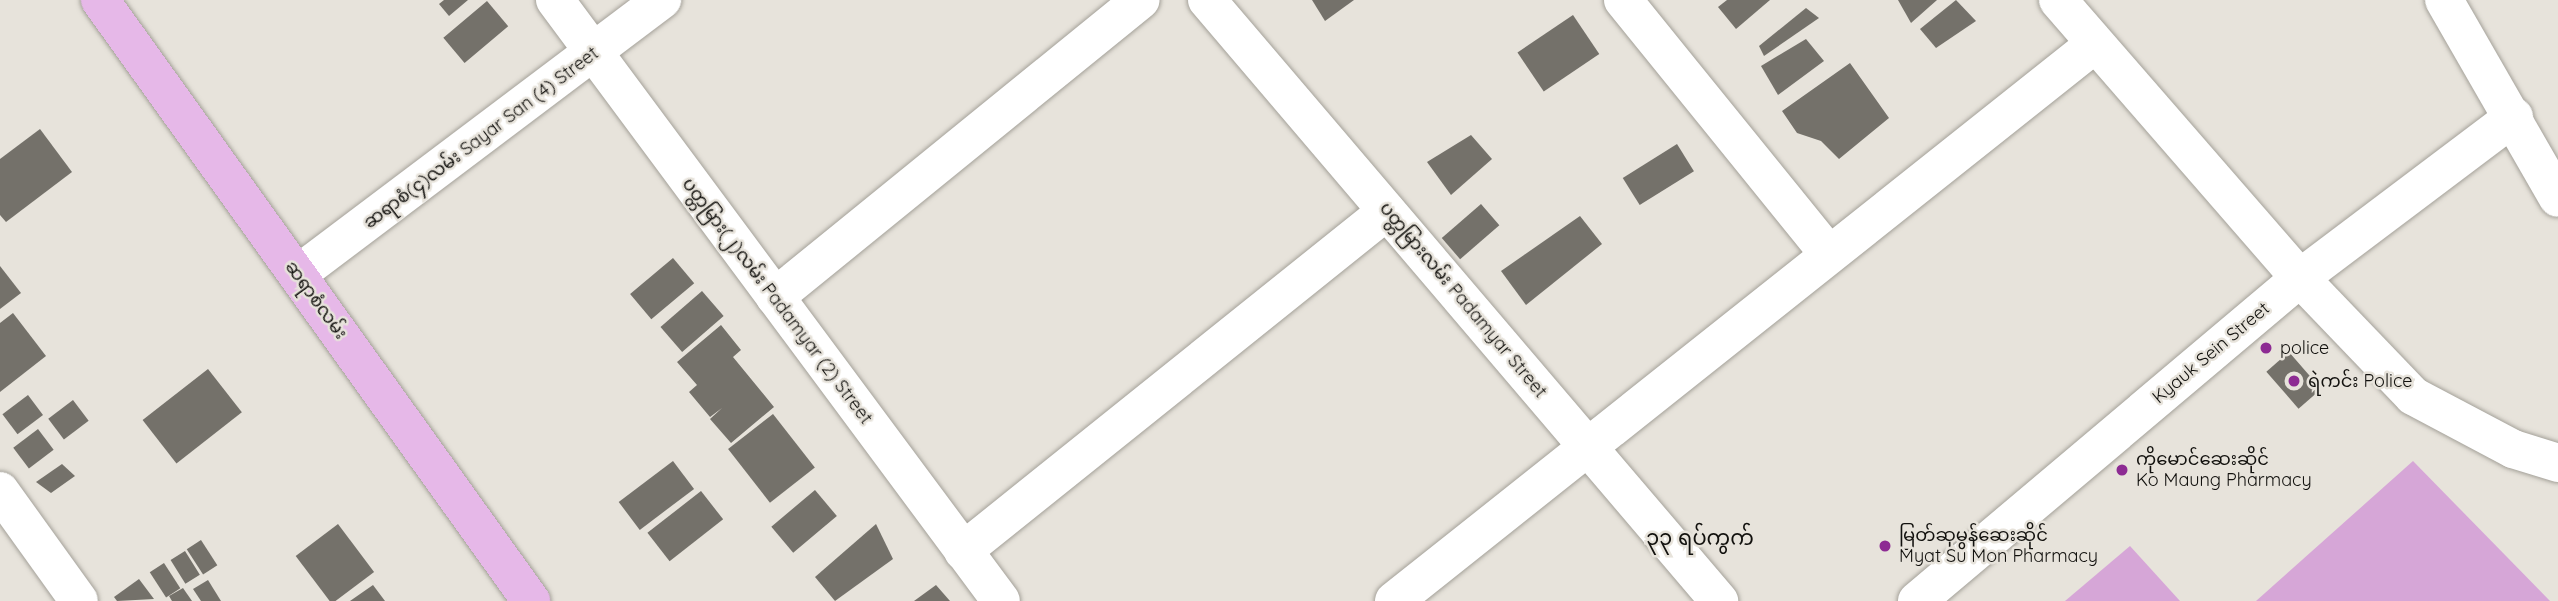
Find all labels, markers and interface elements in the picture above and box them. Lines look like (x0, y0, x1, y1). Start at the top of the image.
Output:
street label: ဆရာစံ(၄)လမ်း Sayar San (4) Street (359, 43, 603, 233)
street label: ပတ္တမြား(၂)လမ်း Padamyar (2) Street (677, 174, 877, 428)
street label: ပတ္တမြားလမ်း Padamyar Street (1375, 198, 1551, 402)
street label: ဆရာစံလမ်း (280, 257, 352, 343)
street label: Kyauk Sein Street (2148, 298, 2274, 408)
place label: police (2280, 337, 2329, 359)
marker: police (2258, 340, 2274, 356)
place label: ရဲကင်း Police (2308, 370, 2412, 392)
marker: ရဲကင်း Police (2286, 373, 2302, 389)
place label: ကိုမောင်ဆေးဆိုင် Ko Maung Pharmacy (2136, 449, 2312, 491)
marker: ကိုမောင်ဆေးဆိုင် Ko Maung Pharmacy (2114, 462, 2130, 478)
district label: ၃၃ ရပ်ကွက် (1646, 524, 1754, 550)
place label: မြတ်ဆုမွန်ဆေးဆိုင် Myat Su Mon Pharmacy (1899, 525, 2098, 568)
marker: မြတ်ဆုမွန်ဆေးဆိုင် Myat Su Mon Pharmacy (1877, 538, 1893, 554)

